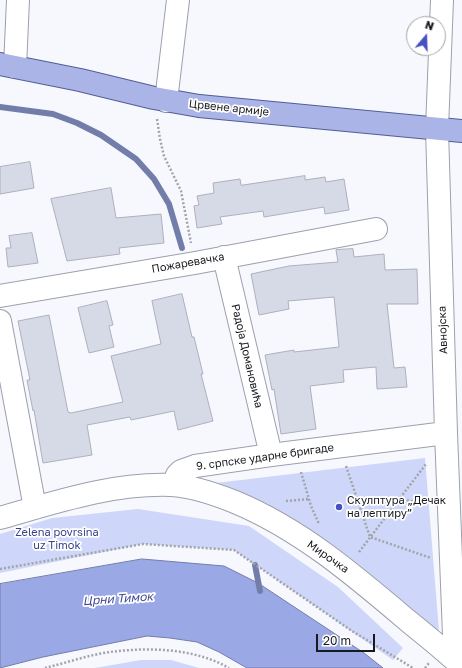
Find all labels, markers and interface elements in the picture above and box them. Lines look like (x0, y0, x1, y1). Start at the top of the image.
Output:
north arrow (406, 16, 446, 56)
text: N (424, 18, 436, 33)
street label: Црвене армије (188, 97, 270, 119)
street label: Пожаревачка (151, 250, 225, 276)
street label: Радоја Домановића (229, 303, 265, 409)
street label: Авнојска (436, 306, 450, 354)
street label: 9. српске ударне бригаде (195, 441, 335, 473)
place label: Скулптура „Дечак на лептиру” (347, 494, 446, 520)
marker: Скулптура „Дечак на лептиру” (334, 502, 344, 512)
park label: Zelena povrsina uz Timok (15, 526, 99, 552)
street label: Мирочка (305, 538, 351, 576)
water label: Црни Тимок (82, 589, 154, 609)
scale bar (318, 626, 377, 652)
text: 20 m (323, 633, 351, 648)

